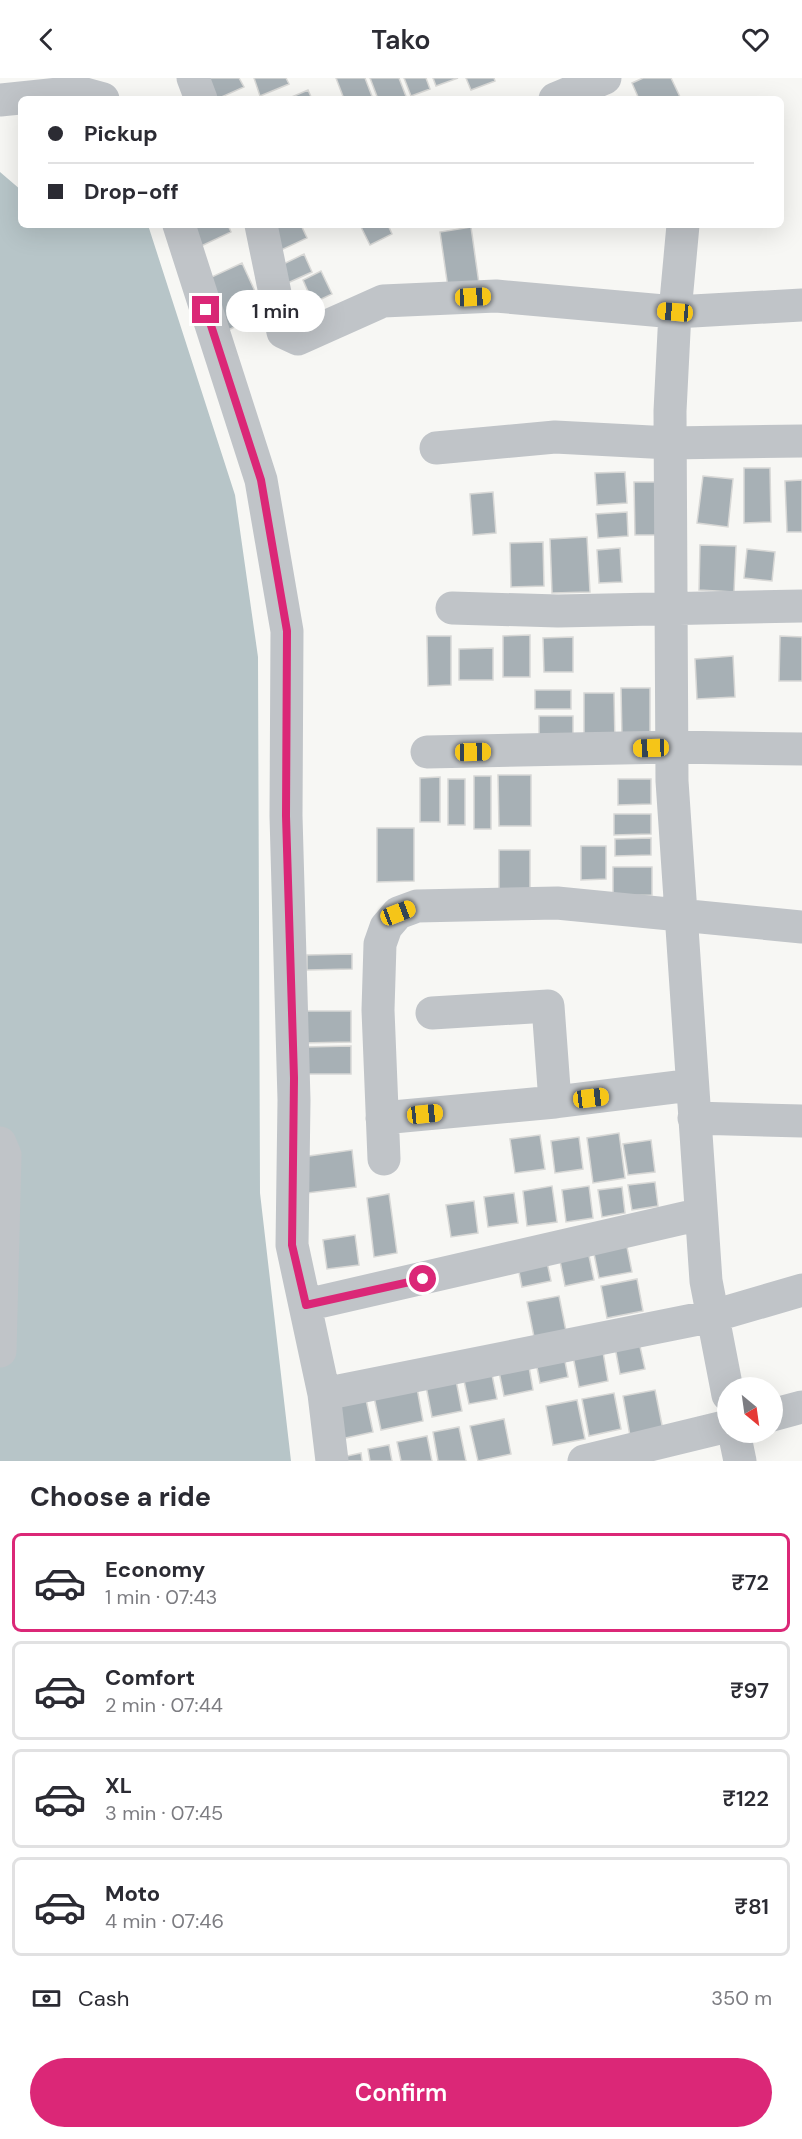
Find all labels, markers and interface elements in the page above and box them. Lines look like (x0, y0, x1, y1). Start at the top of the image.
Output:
text: Tako (371, 22, 431, 57)
icon: back (30, 23, 63, 56)
icon: heart (739, 23, 772, 56)
text: Pickup (84, 119, 158, 148)
text: Drop-off (84, 177, 179, 206)
car (455, 287, 491, 307)
callout: 1 min (227, 289, 326, 331)
route end (192, 296, 219, 323)
text: 1 min (252, 298, 299, 324)
car (656, 301, 694, 323)
car (633, 738, 669, 758)
car (455, 743, 491, 761)
car (378, 898, 418, 928)
car (572, 1087, 610, 1109)
car (406, 1103, 444, 1125)
route start (409, 1265, 436, 1292)
north arrow (717, 1377, 783, 1443)
map controls (717, 1377, 783, 1443)
text: Choose a ride (30, 1479, 211, 1514)
text: Economy (105, 1555, 205, 1584)
icon: car (33, 1556, 87, 1610)
text: ₹72 (731, 1568, 769, 1597)
text: 1 min · 07:43 (105, 1584, 217, 1610)
text: Comfort (105, 1663, 195, 1692)
icon: car (33, 1664, 87, 1718)
text: ₹97 (730, 1676, 769, 1705)
text: 2 min · 07:44 (105, 1692, 223, 1718)
text: XL (105, 1771, 132, 1800)
icon: car (33, 1772, 87, 1826)
text: ₹122 (722, 1784, 769, 1813)
text: 3 min · 07:45 (105, 1800, 223, 1826)
text: Moto (105, 1879, 160, 1908)
icon: car (33, 1880, 87, 1934)
text: ₹81 (734, 1892, 769, 1921)
text: 4 min · 07:46 (105, 1908, 224, 1934)
icon: cash (30, 1982, 63, 2015)
text: Cash (78, 1984, 129, 2013)
text: 350 m (711, 1985, 772, 2011)
button: Confirm (30, 2058, 772, 2127)

